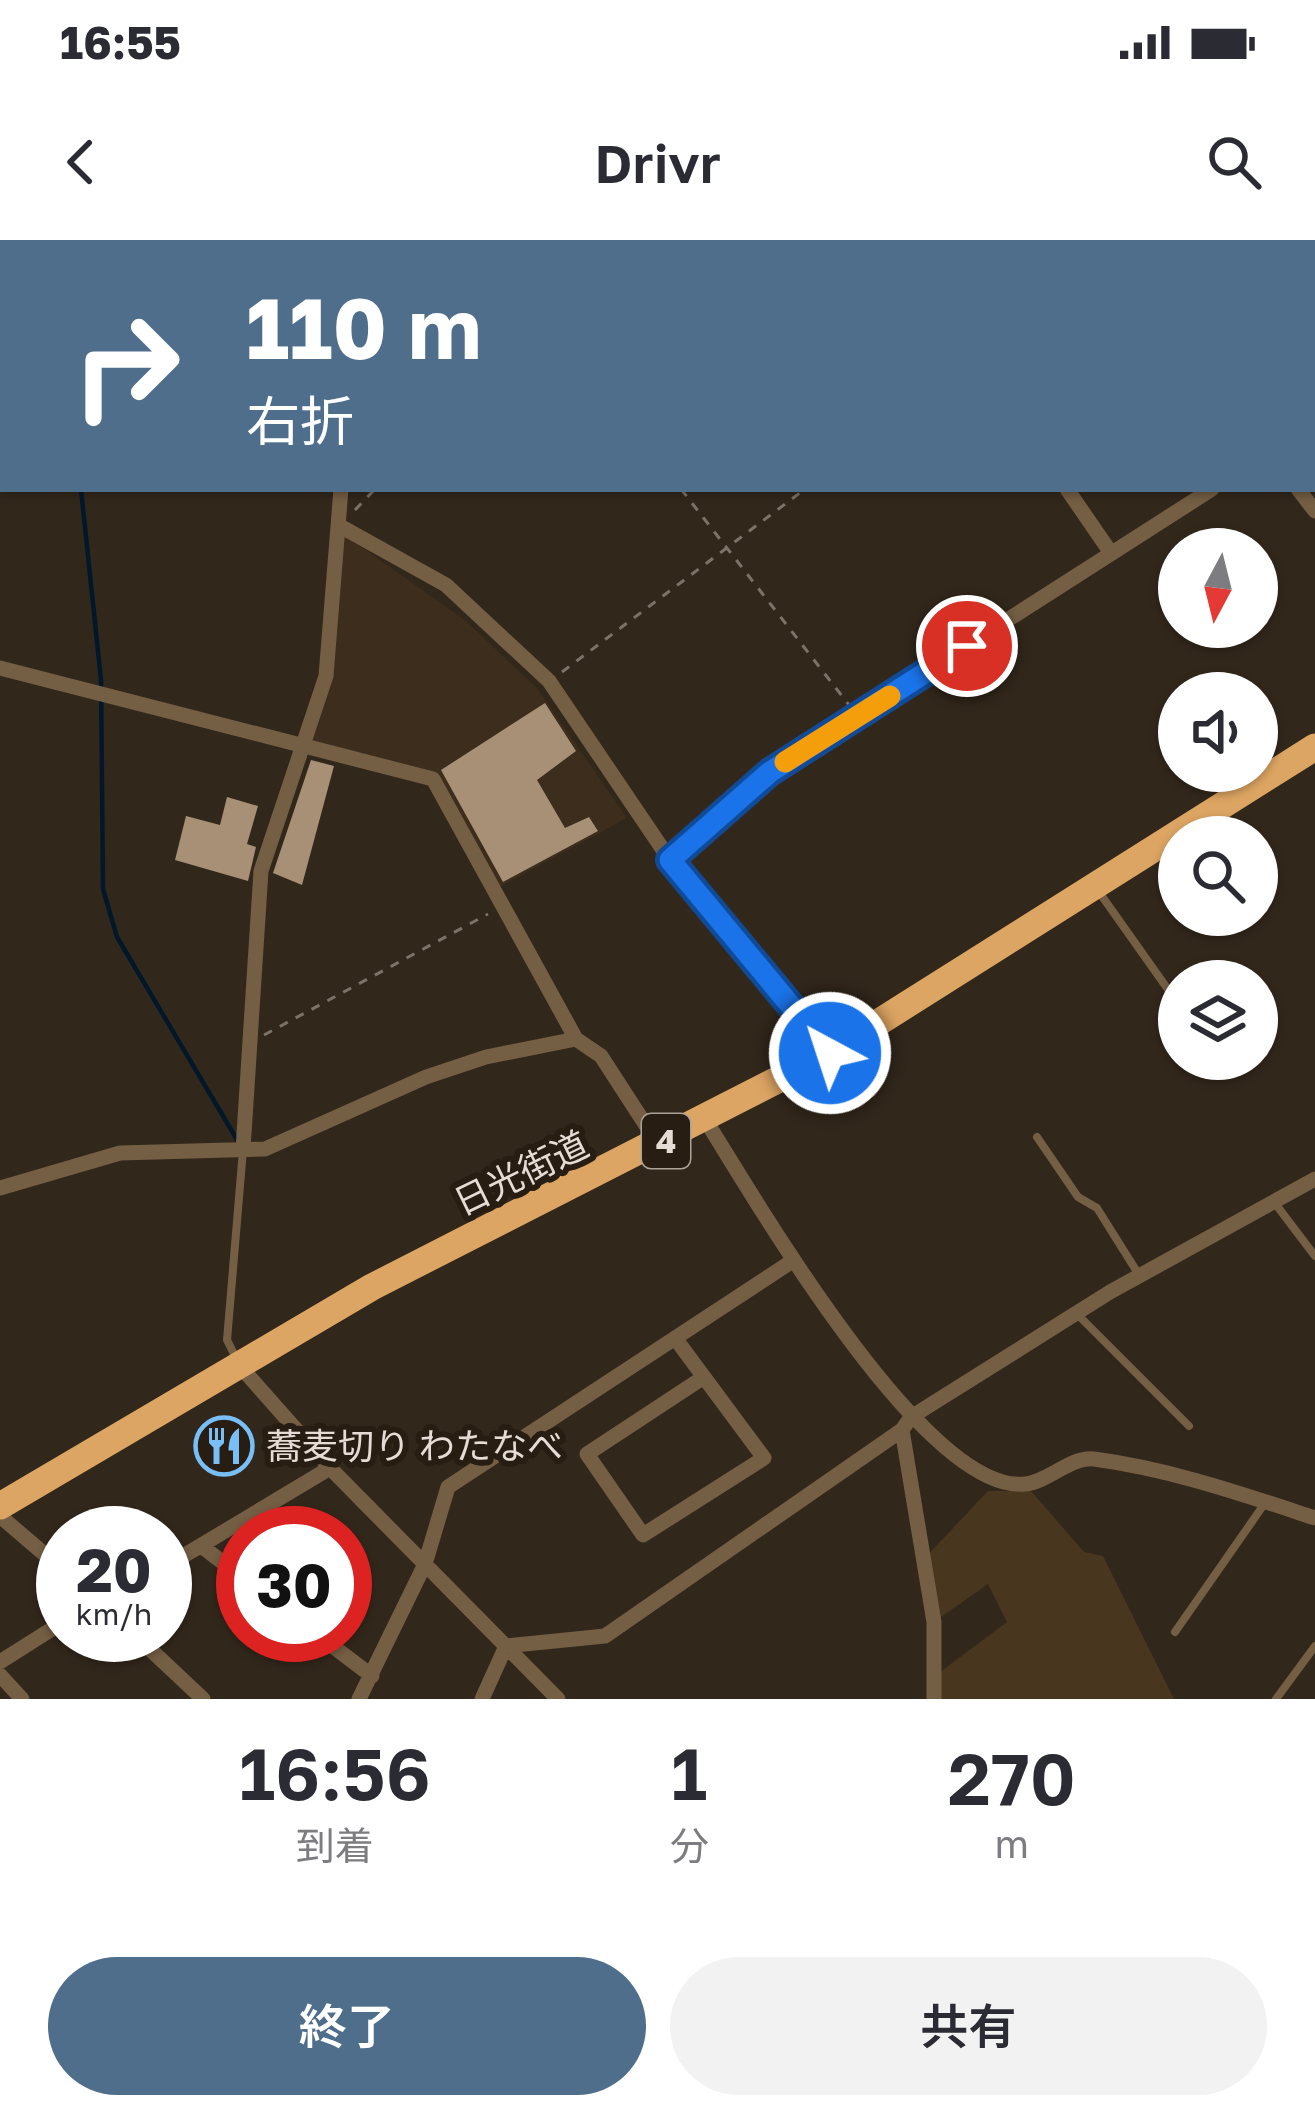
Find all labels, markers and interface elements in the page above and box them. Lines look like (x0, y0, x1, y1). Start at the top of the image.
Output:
text: 16:55 (60, 15, 181, 69)
icon: back (48, 129, 114, 195)
icon: search (1201, 129, 1267, 195)
text: Drivr (594, 130, 721, 195)
text: 110 m (246, 277, 482, 377)
icon: right (48, 288, 204, 444)
text: 右折 (246, 388, 354, 453)
north arrow (1158, 528, 1278, 648)
map controls (1158, 528, 1278, 1080)
pin (916, 595, 1018, 697)
icon: arrive (934, 613, 1000, 679)
button: sound (1158, 672, 1278, 792)
button: search (1158, 816, 1278, 936)
button: layers (1158, 960, 1278, 1080)
position arrow (767, 990, 893, 1116)
road number: 4 (642, 1114, 690, 1168)
street label: 日光街道 (447, 1122, 595, 1223)
restaurant icon: 蕎麦切り わたなべ (193, 1415, 255, 1477)
place label: 蕎麦切り わたなべ (266, 1424, 563, 1467)
speed limit sign: 30 (216, 1506, 372, 1662)
text: 20 (76, 1533, 152, 1605)
text: km/h (76, 1596, 152, 1632)
text: 16:56 (239, 1729, 431, 1816)
text: 1 (671, 1729, 707, 1816)
text: 270 (948, 1734, 1076, 1821)
text: m (995, 1820, 1029, 1867)
text: 到着 (296, 1822, 374, 1869)
text: 分 (670, 1822, 709, 1869)
button: 終了 (48, 1957, 646, 2095)
button: 共有 (670, 1957, 1267, 2095)

